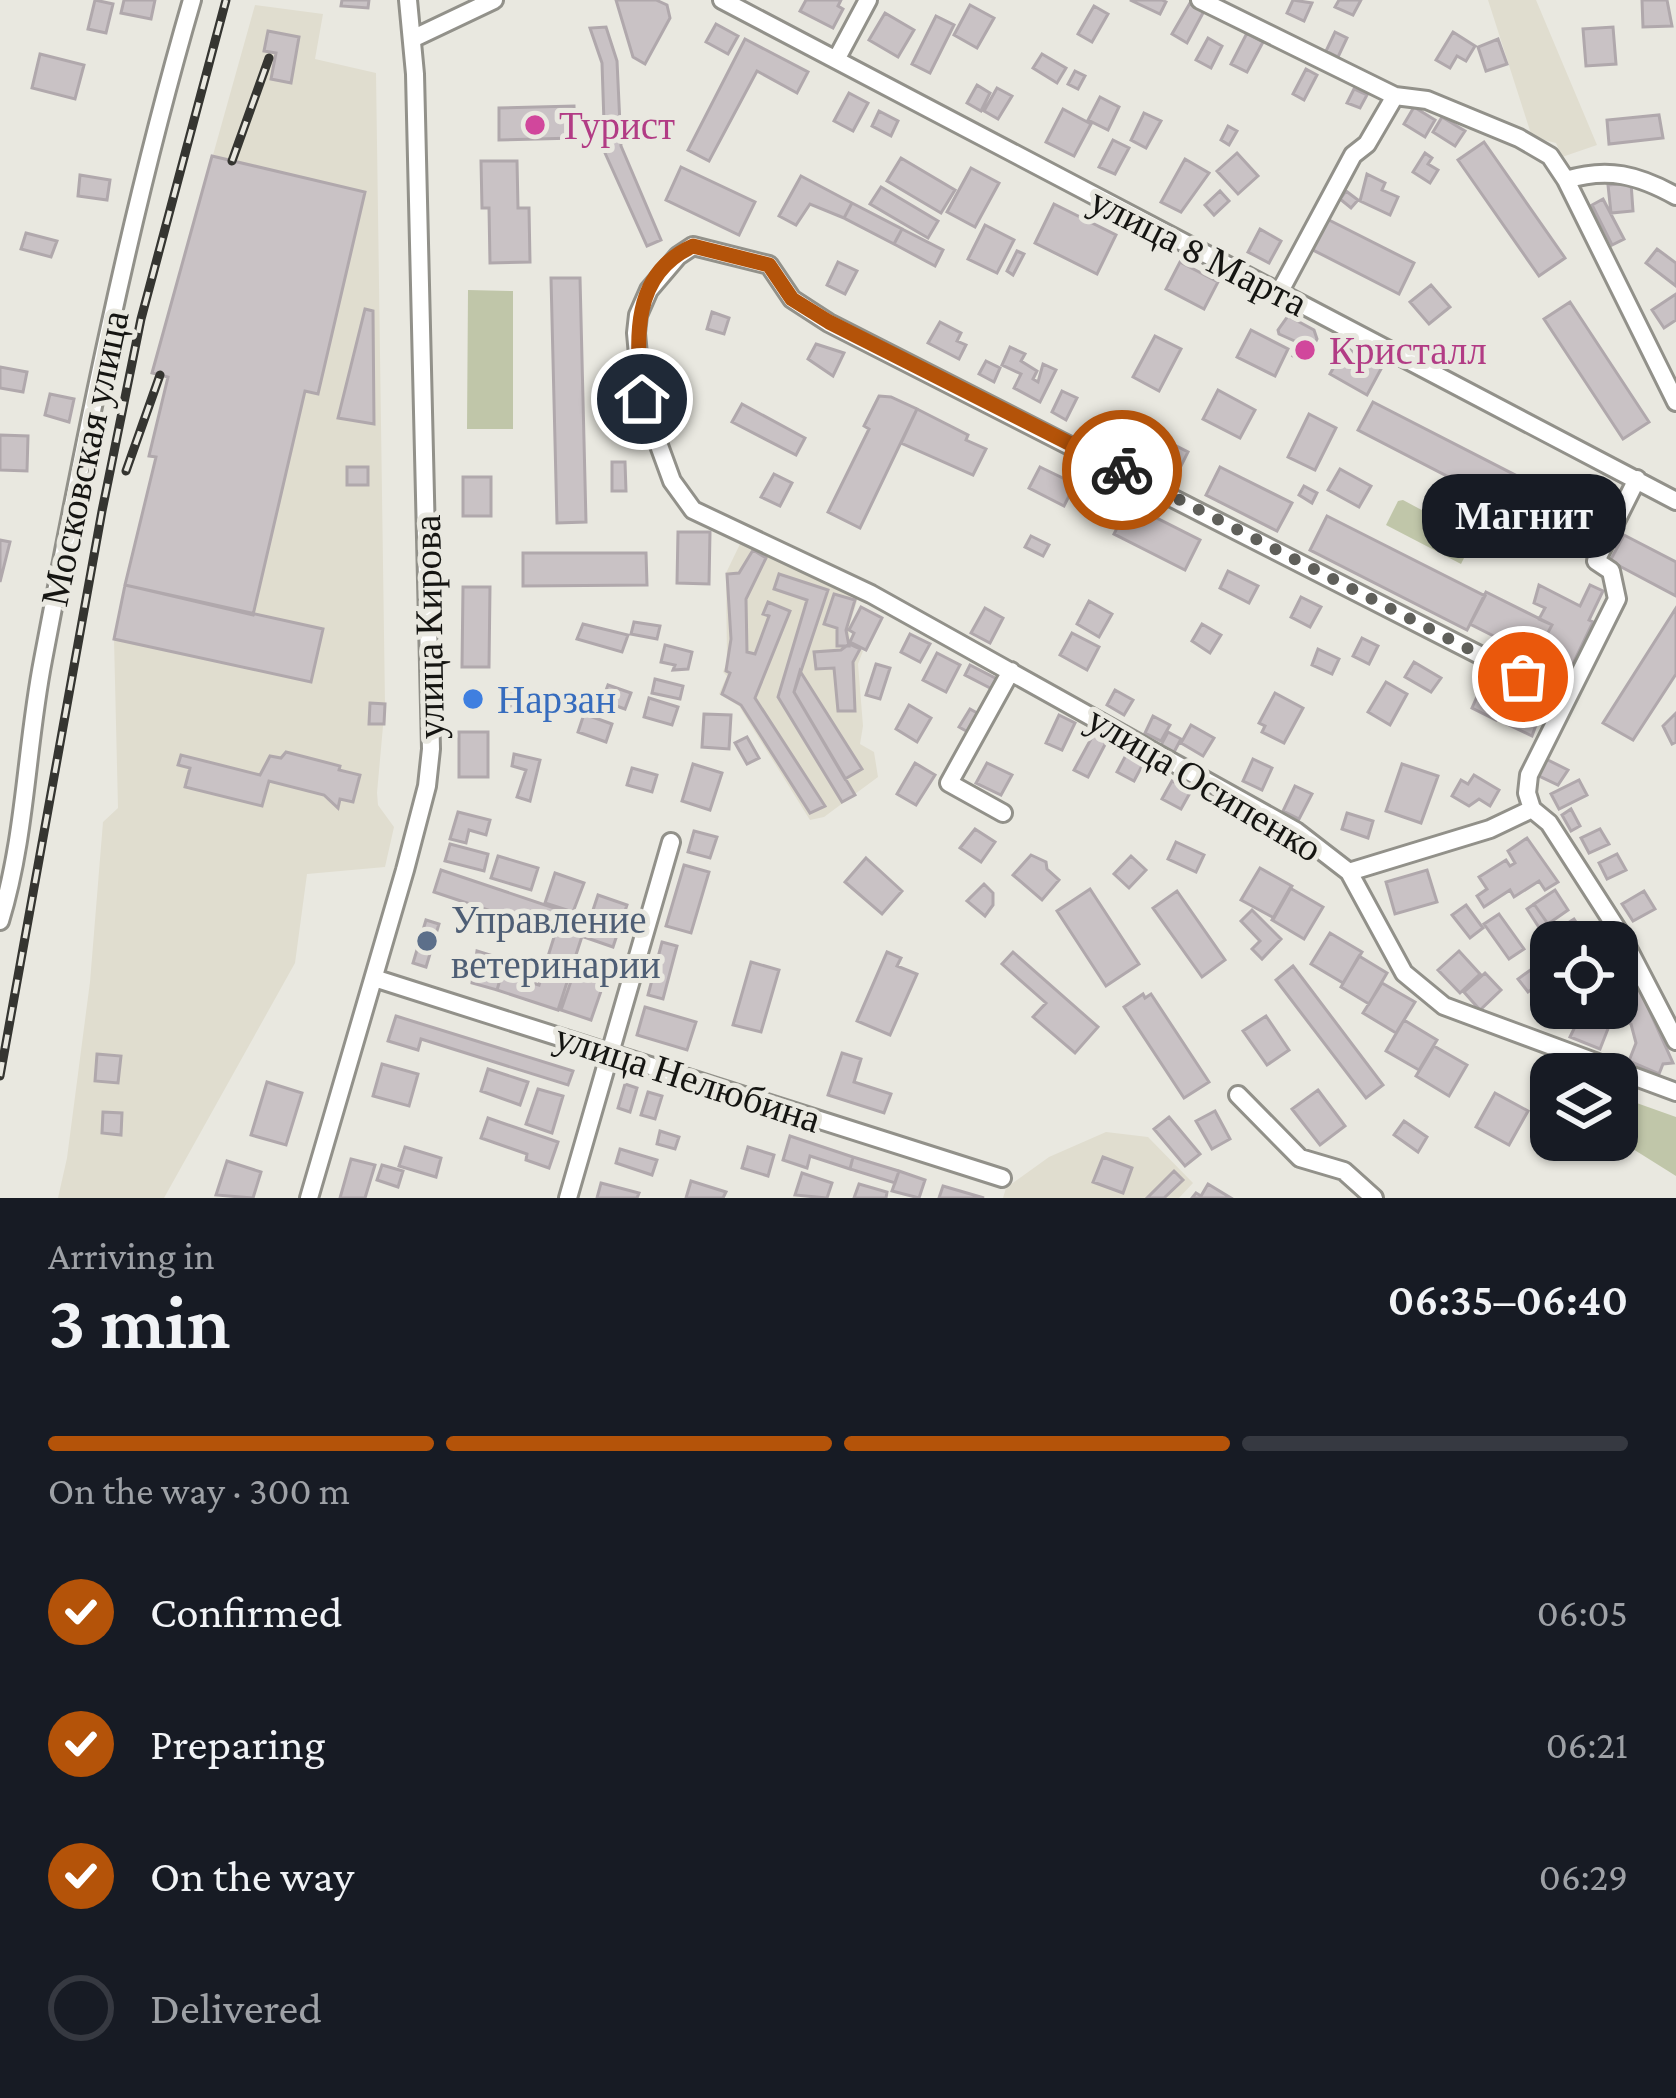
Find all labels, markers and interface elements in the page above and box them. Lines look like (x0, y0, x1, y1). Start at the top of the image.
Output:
place label: Турист (559, 104, 675, 148)
marker: Турист (522, 112, 548, 138)
street label: улица 8 Марта (1083, 178, 1314, 325)
street label: Московская улица (32, 307, 138, 610)
place label: Кристалл (1329, 329, 1487, 373)
marker: Кристалл (1292, 337, 1318, 363)
pin (591, 348, 693, 450)
icon: home (609, 366, 675, 432)
courier (1062, 410, 1182, 530)
icon: bike (1089, 437, 1155, 503)
callout: Магнит (1421, 473, 1625, 557)
text: Магнит (1455, 494, 1593, 537)
street label: улица Кирова (405, 514, 453, 740)
pin (1472, 626, 1574, 728)
icon: bag (1490, 644, 1556, 710)
place label: Нарзан (497, 678, 616, 722)
marker: Нарзан (460, 686, 486, 712)
street label: улица Осипенко (1079, 697, 1330, 871)
place label: Управление ветеринарии (451, 898, 661, 987)
map controls (1530, 921, 1638, 1161)
button: locate (1530, 921, 1638, 1029)
marker: Управление ветеринарии (414, 928, 440, 954)
street label: улица Нелюбина (549, 1014, 826, 1142)
button: layers (1530, 1053, 1638, 1161)
text: Arriving in (48, 1234, 215, 1277)
text: 06:35–06:40 (1388, 1275, 1628, 1325)
text: 3 min (48, 1278, 231, 1365)
text: On the way · 300 m (48, 1469, 350, 1512)
icon: check (48, 1579, 114, 1645)
text: Confirmed (150, 1587, 342, 1637)
text: 06:05 (1537, 1591, 1628, 1634)
icon: check (48, 1711, 114, 1777)
text: Preparing (150, 1719, 326, 1769)
text: 06:21 (1546, 1723, 1628, 1766)
icon: check (48, 1843, 114, 1909)
text: On the way (150, 1851, 354, 1901)
text: 06:29 (1539, 1855, 1628, 1898)
text: Delivered (150, 1983, 322, 2033)

